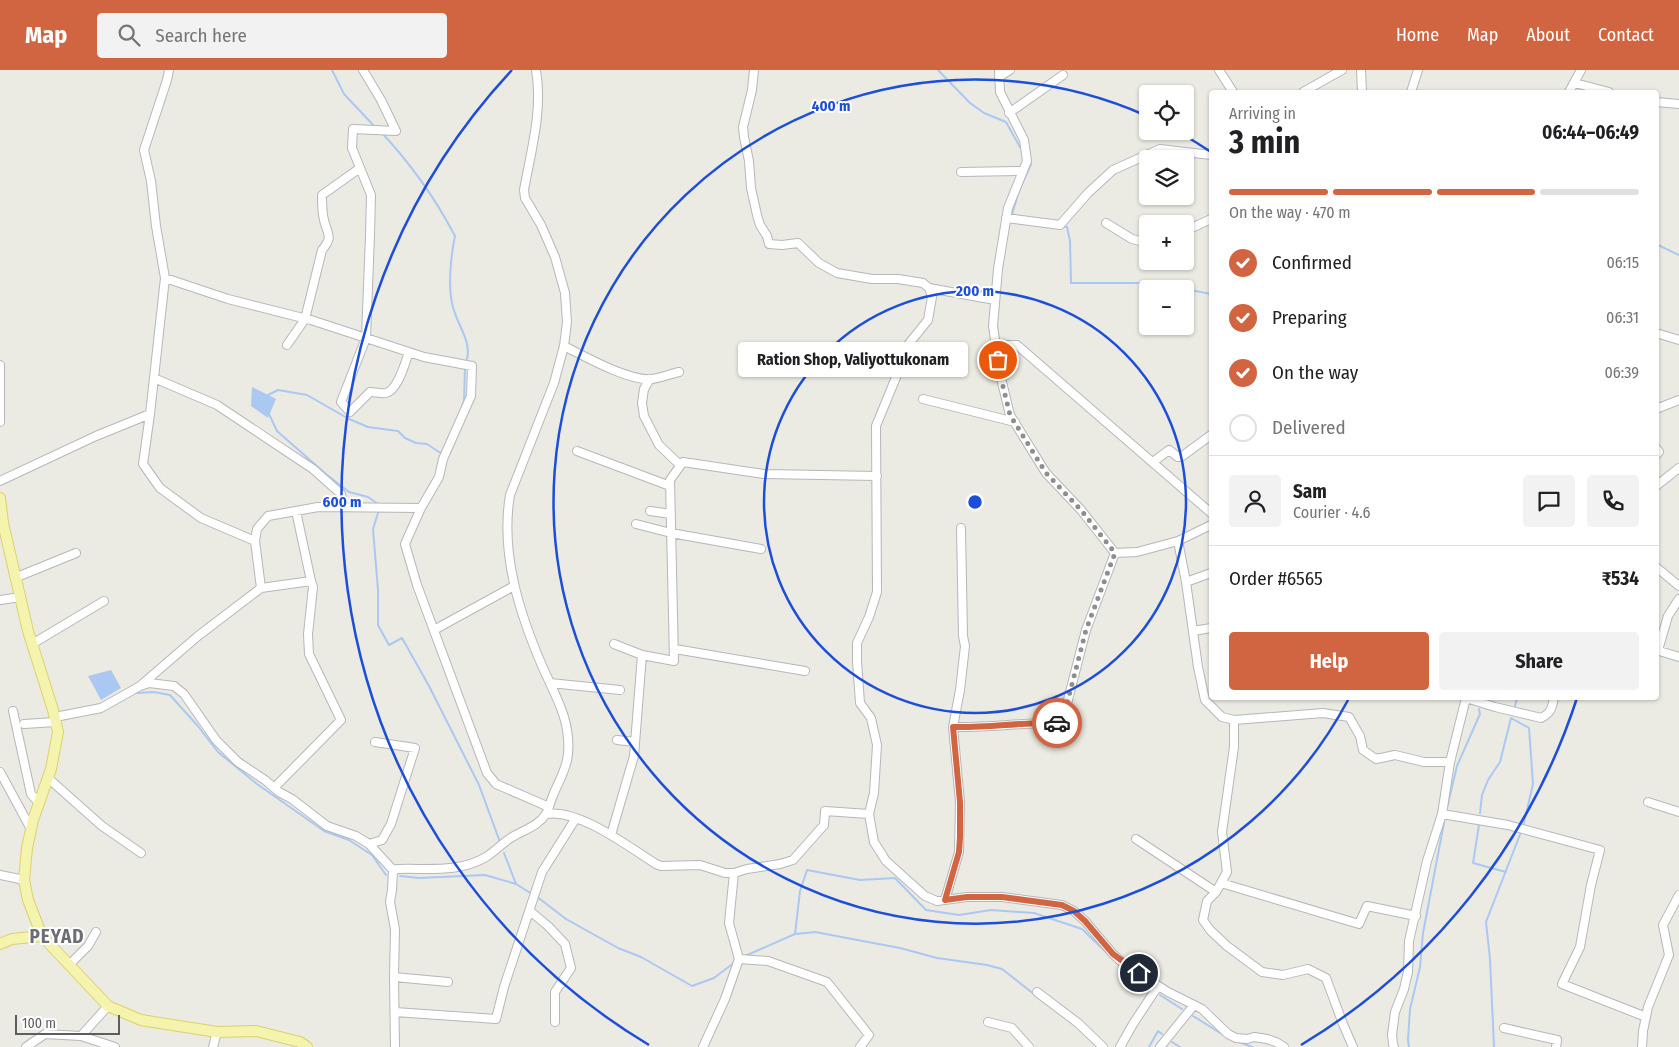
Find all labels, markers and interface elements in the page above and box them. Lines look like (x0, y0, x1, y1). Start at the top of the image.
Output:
search box (97, 13, 447, 58)
text: Map (25, 21, 67, 49)
icon: search (115, 21, 143, 49)
text: Search here (155, 24, 247, 47)
text: Home (1396, 24, 1439, 46)
text: Map (1467, 24, 1498, 46)
text: About (1526, 24, 1570, 46)
text: Contact (1598, 24, 1654, 46)
map controls (1139, 85, 1194, 335)
button: locate (1139, 85, 1194, 140)
text: 400 m (812, 97, 850, 115)
text: Arriving in (1229, 104, 1296, 123)
text: 06:44–06:49 (1542, 121, 1639, 144)
text: 3 min (1229, 123, 1300, 161)
button: layers (1139, 150, 1194, 205)
text: On the way · 470 m (1229, 203, 1351, 222)
button: + (1139, 215, 1194, 270)
icon: check (1229, 249, 1257, 277)
text: Confirmed (1272, 251, 1352, 274)
text: 06:15 (1606, 253, 1639, 272)
button: − (1139, 280, 1194, 335)
text: 200 m (955, 282, 994, 300)
icon: check (1229, 304, 1257, 332)
text: Preparing (1272, 306, 1347, 329)
text: 06:31 (1606, 308, 1639, 327)
pin (977, 339, 1019, 381)
callout: Ration Shop, Valiyottukonam (738, 342, 968, 378)
icon: bag (984, 346, 1012, 374)
text: Ration Shop, Valiyottukonam (757, 350, 949, 369)
icon: check (1229, 359, 1257, 387)
text: On the way (1272, 361, 1358, 384)
text: 06:39 (1604, 363, 1639, 382)
text: Delivered (1272, 416, 1346, 439)
button: person (1229, 475, 1281, 527)
button: chat (1523, 475, 1575, 527)
button: phone (1587, 475, 1639, 527)
text: Sam (1293, 480, 1327, 503)
text: 600 m (323, 493, 361, 511)
centre of rings (966, 493, 984, 511)
text: Courier · 4.6 (1293, 503, 1371, 522)
text: Order #6565 (1229, 567, 1323, 590)
text: ₹534 (1602, 567, 1639, 590)
button: Help (1229, 632, 1429, 690)
button: Share (1439, 632, 1639, 690)
courier (1032, 698, 1082, 748)
icon: car (1043, 709, 1071, 737)
district label: PEYAD (29, 925, 85, 948)
pin (1118, 952, 1160, 994)
icon: home (1125, 959, 1153, 987)
scale bar (15, 1012, 120, 1035)
text: 100 m (22, 1015, 56, 1032)

